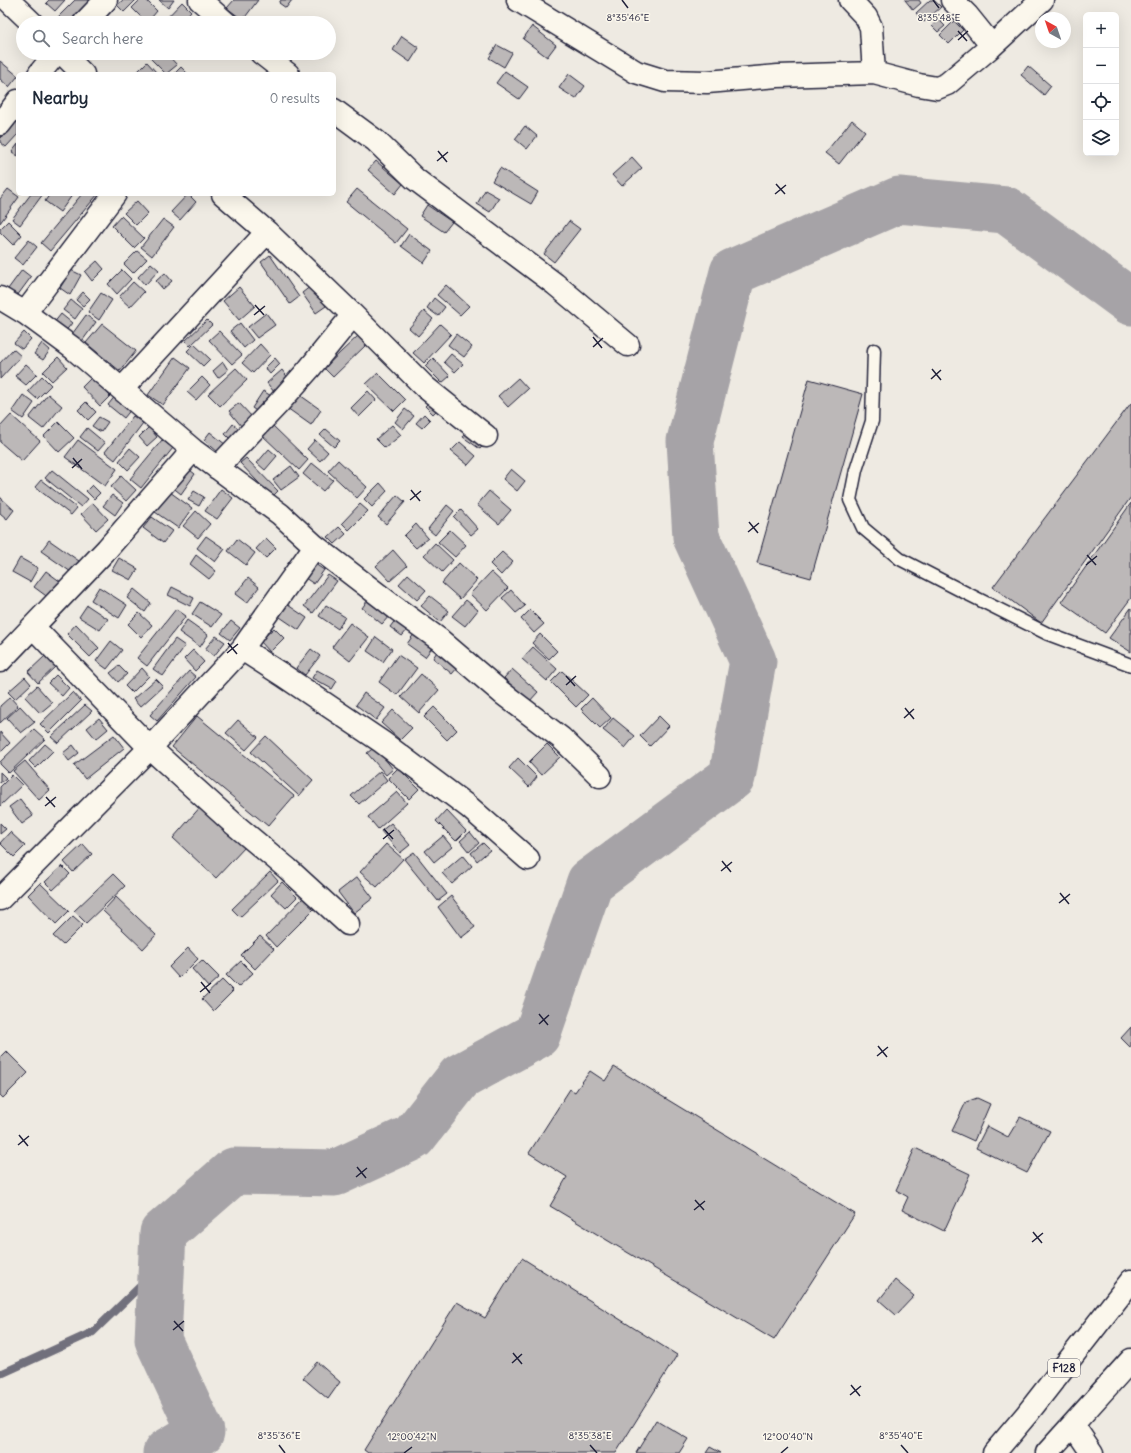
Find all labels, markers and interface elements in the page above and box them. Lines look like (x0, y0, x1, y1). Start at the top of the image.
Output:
text: 8°35'46"E (607, 11, 650, 24)
text: 8°35'48"E (918, 11, 961, 24)
north arrow (1035, 12, 1071, 48)
map controls (1083, 12, 1119, 156)
button: + (1083, 12, 1119, 48)
search box (16, 16, 336, 60)
icon: search (30, 27, 52, 49)
text: Search here (62, 29, 143, 48)
button: − (1083, 48, 1119, 84)
button: locate (1083, 84, 1119, 120)
text: Nearby (32, 87, 88, 109)
text: 0 results (270, 90, 320, 107)
button: layers (1083, 120, 1119, 156)
road number: F128 (1048, 1359, 1080, 1377)
text: 8°35'36"E (257, 1429, 301, 1442)
text: 8°35'38"E (568, 1429, 612, 1442)
text: 8°35'40"E (879, 1429, 923, 1442)
text: 12°00'42"N (387, 1430, 437, 1443)
text: 12°00'40"N (763, 1430, 813, 1443)

